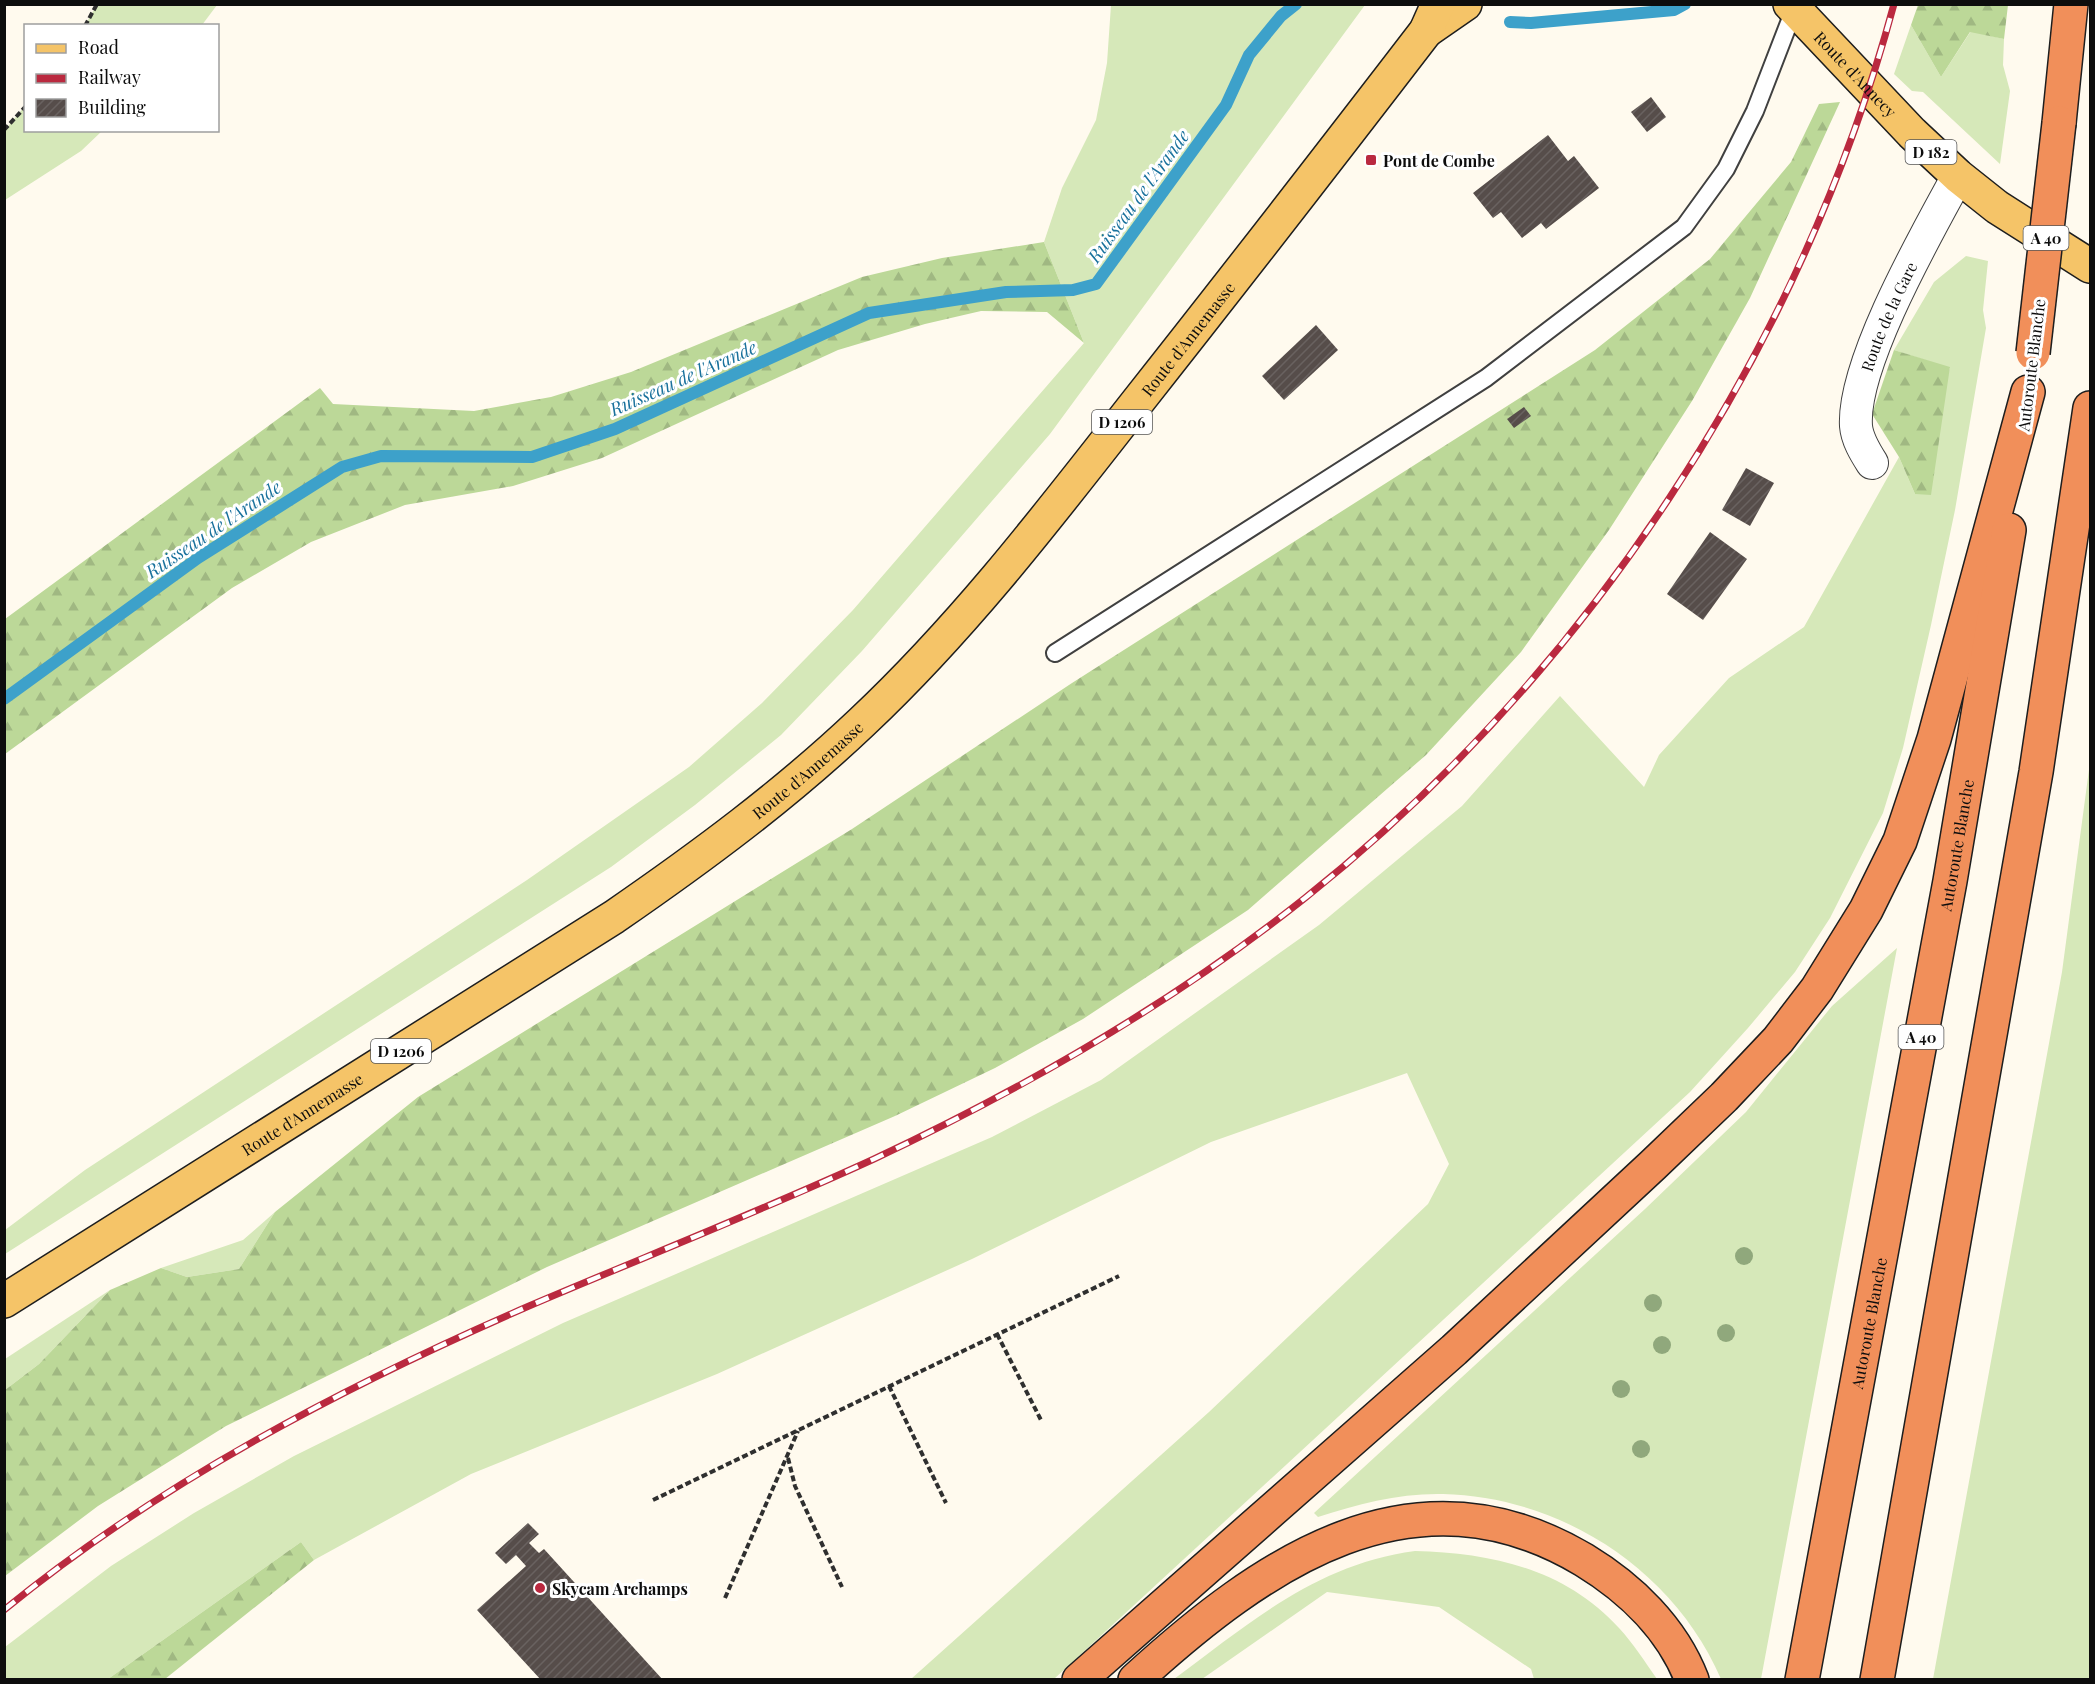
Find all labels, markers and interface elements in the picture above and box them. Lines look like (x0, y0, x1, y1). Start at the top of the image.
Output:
legend (24, 24, 219, 132)
street label: Route d'Annecy (1810, 26, 1902, 121)
text: Road (78, 35, 119, 59)
text: Railway (78, 65, 141, 89)
text: Building (78, 95, 146, 119)
water label: Ruisseau de l'Arande (1081, 125, 1194, 268)
road number: D 182 (1906, 140, 1956, 164)
place label: Pont de Combe (1383, 150, 1495, 171)
marker: Pont de Combe (1364, 153, 1378, 167)
road number: A 40 (2024, 226, 2068, 250)
street label: Route de la Gare (1855, 258, 1921, 374)
street label: Route d'Annemasse (1136, 277, 1239, 400)
street label: Autoroute Blanche (2012, 298, 2050, 433)
water label: Ruisseau de l'Arande (605, 335, 760, 422)
road number: D 1206 (1092, 410, 1152, 434)
water label: Ruisseau de l'Arande (140, 475, 286, 584)
street label: Route d'Annemasse (747, 716, 867, 823)
street label: Autoroute Blanche (1934, 778, 1977, 914)
road number: A 40 (1898, 1025, 1944, 1049)
road number: D 1206 (371, 1039, 431, 1063)
street label: Route d'Annemasse (237, 1067, 367, 1160)
street label: Autoroute Blanche (1845, 1256, 1891, 1391)
place label: Skycam Archamps (552, 1578, 688, 1599)
marker: Skycam Archamps (533, 1581, 547, 1595)

